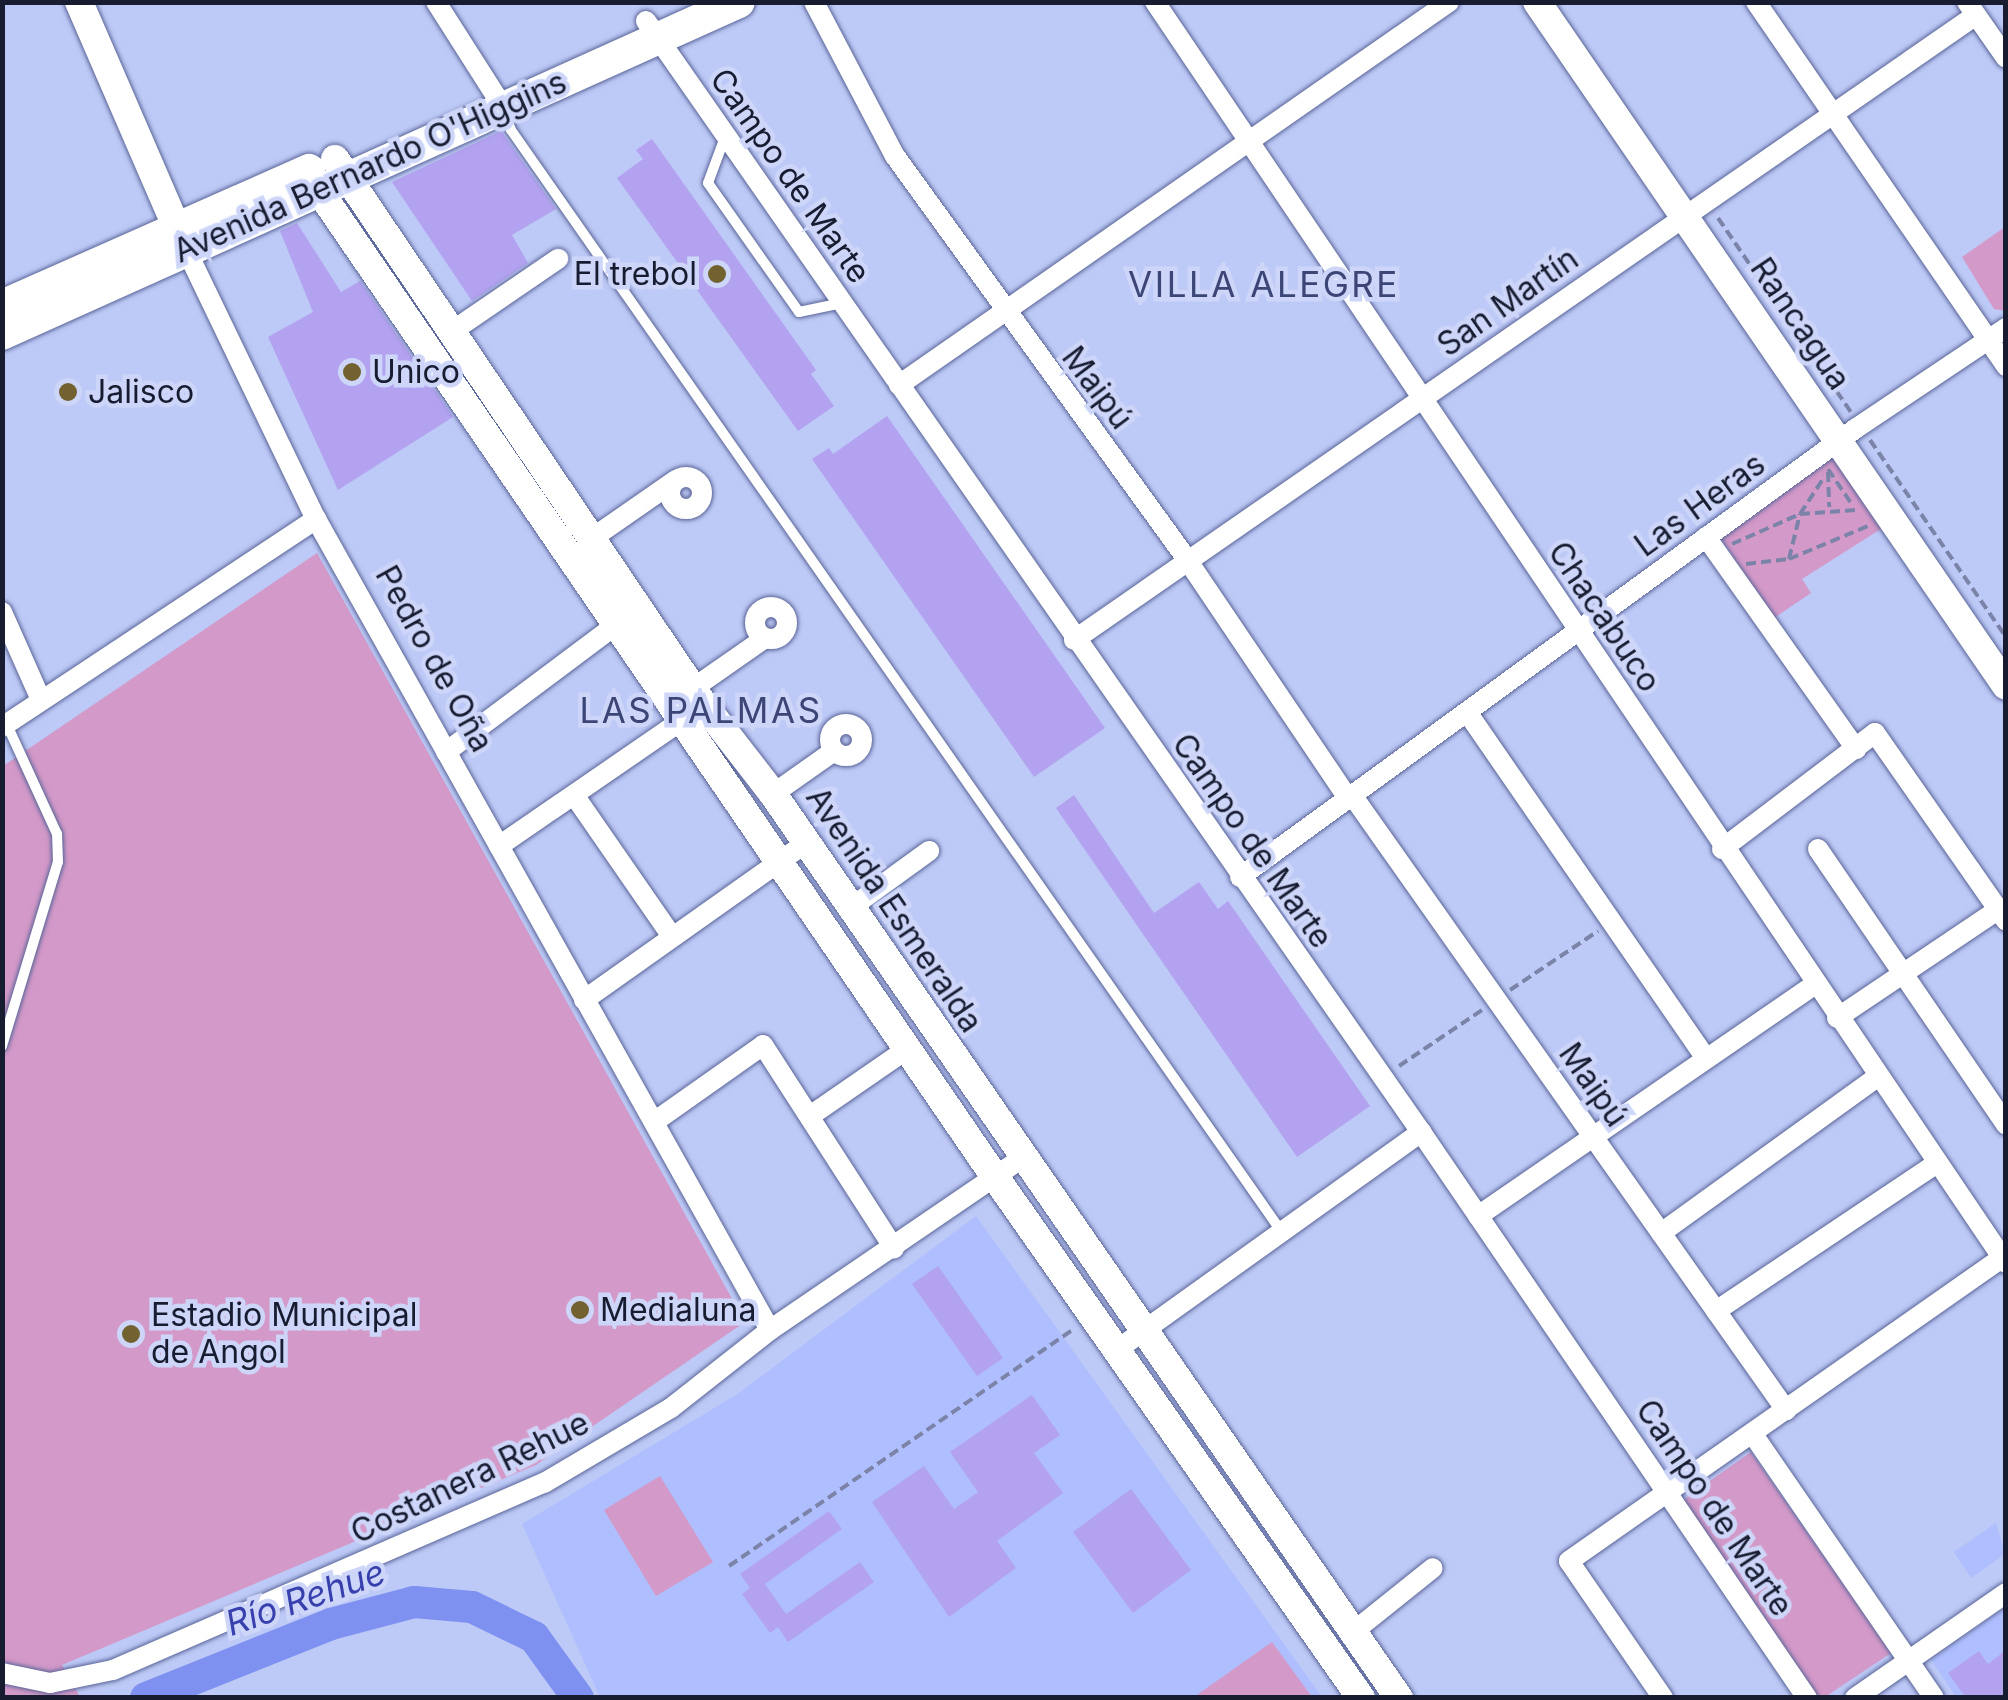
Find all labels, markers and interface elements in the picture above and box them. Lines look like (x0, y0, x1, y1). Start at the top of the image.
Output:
street label: Campo de Marte (702, 62, 878, 290)
street label: Avenida Bernardo O'Higgins (168, 63, 572, 271)
street label: San Martín (1430, 240, 1586, 364)
street label: Rancagua (1742, 251, 1858, 397)
place label: El trebol (574, 255, 697, 293)
marker: El trebol (706, 263, 728, 285)
district label: VILLA ALEGRE (1128, 263, 1400, 305)
street label: Maipú (1054, 339, 1140, 437)
place label: Unico (372, 353, 460, 391)
marker: Unico (341, 361, 363, 383)
place label: Jalisco (88, 373, 194, 411)
marker: Jalisco (57, 381, 79, 403)
street label: Las Heras (1628, 445, 1772, 565)
street label: Chacabuco (1540, 535, 1668, 699)
street label: Pedro de Oña (367, 559, 501, 759)
district label: LAS PALMAS (579, 689, 823, 731)
street label: Campo de Marte (1164, 727, 1340, 955)
street label: Avenida Esmeralda (798, 780, 990, 1040)
street label: Maipú (1551, 1036, 1635, 1134)
place label: Medialuna (600, 1291, 756, 1329)
place label: Estadio Municipal de Angol (151, 1297, 417, 1372)
marker: Medialuna (569, 1299, 591, 1321)
marker: Estadio Municipal de Angol (120, 1323, 142, 1345)
street label: Campo de Marte (1627, 1393, 1801, 1623)
street label: Costanera Rehue (345, 1404, 595, 1552)
water label: Río Rehue (220, 1550, 390, 1644)

